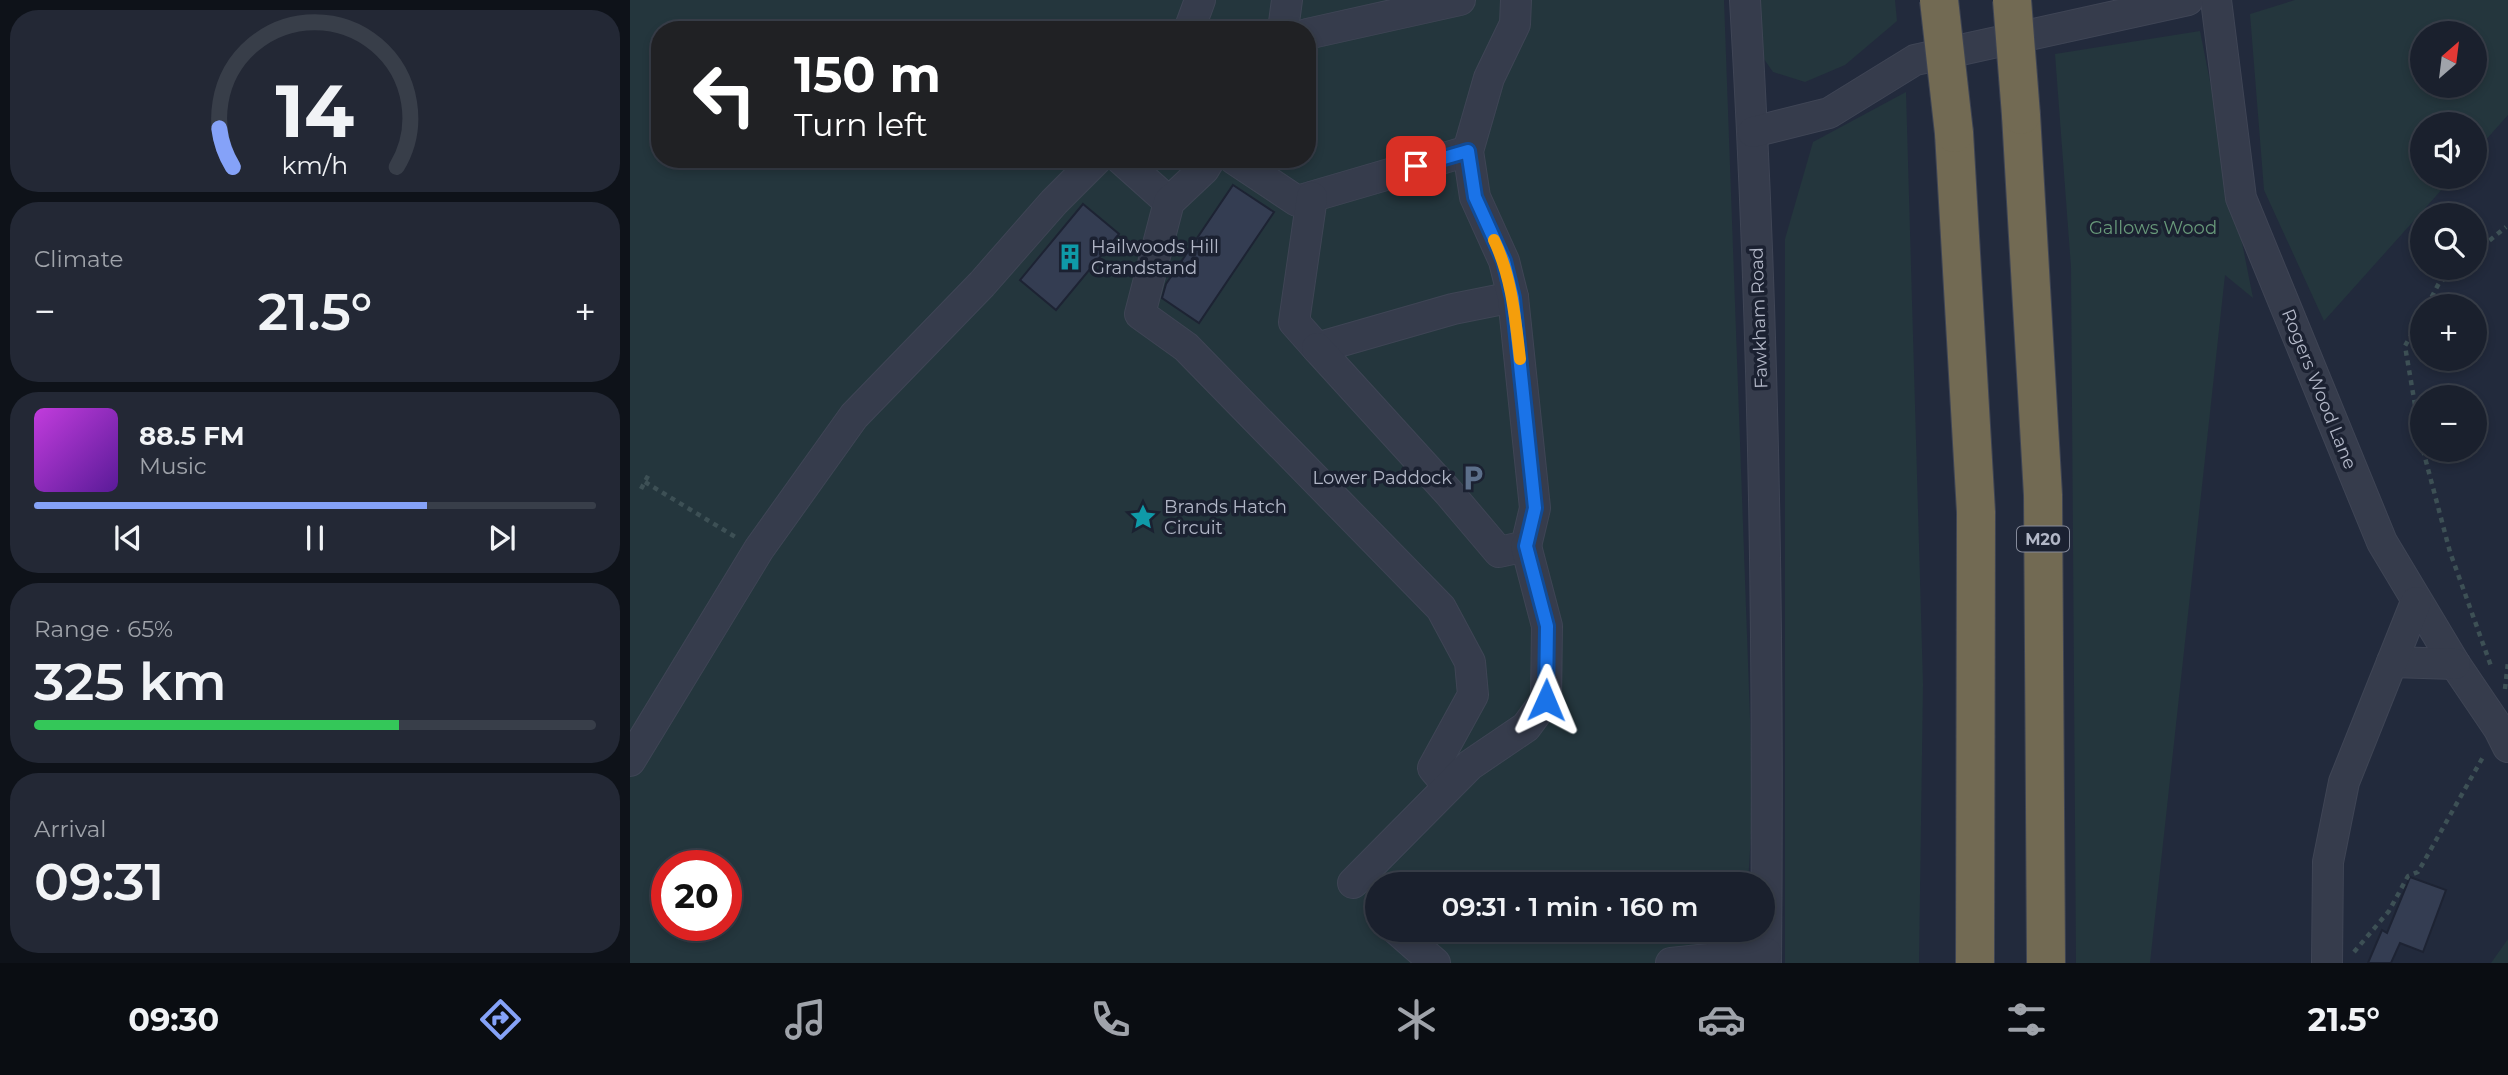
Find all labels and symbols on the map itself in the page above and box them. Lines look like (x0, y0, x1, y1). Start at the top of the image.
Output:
north arrow (2410, 21, 2487, 98)
pin (1386, 136, 1446, 196)
park label: Gallows Wood (2089, 217, 2217, 239)
place label: Hailwoods Hill Grandstand (1091, 236, 1219, 279)
building icon: Hailwoods Hill Grandstand (1055, 242, 1085, 272)
street label: Fawkham Road (1746, 247, 1772, 389)
street label: Rogers Wood Lane (2277, 306, 2361, 472)
parking icon: Lower Paddock (1458, 463, 1488, 493)
place label: Lower Paddock (1312, 467, 1452, 489)
place label: Brands Hatch Circuit (1164, 496, 1287, 539)
place icon: Brands Hatch Circuit (1128, 502, 1158, 532)
road number: M20 (2017, 526, 2069, 552)
position arrow (1509, 663, 1583, 737)
speed limit sign: 20 (651, 850, 742, 941)

